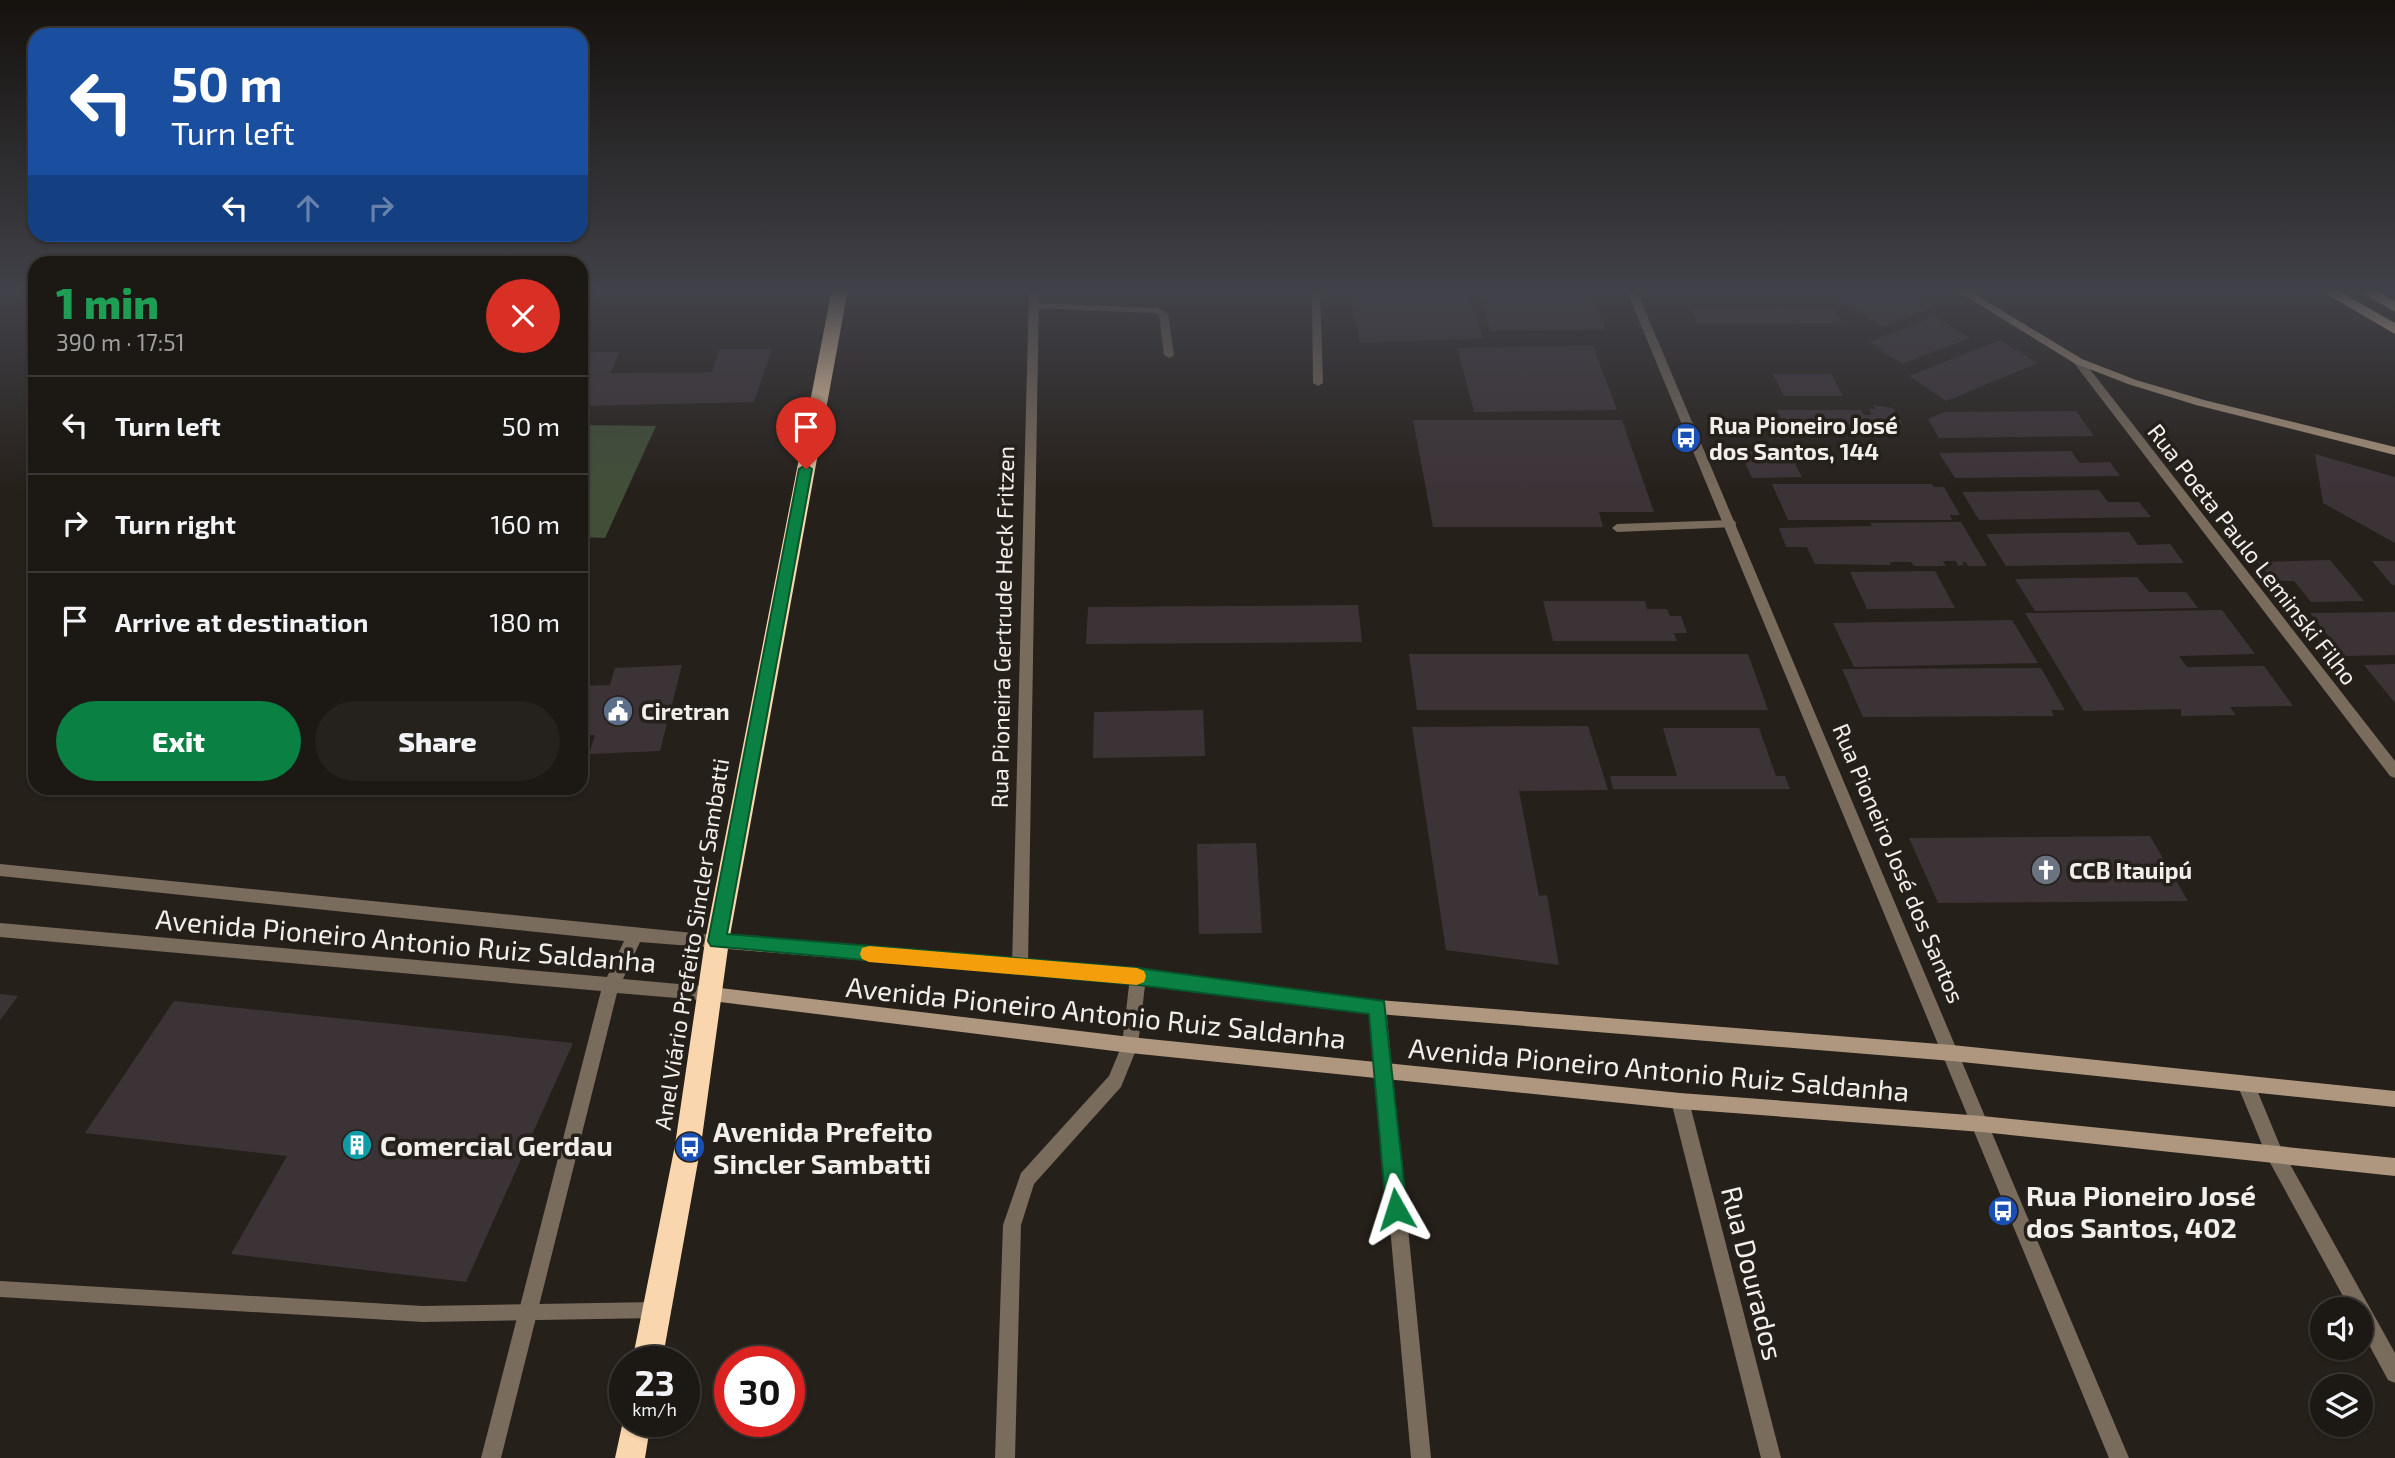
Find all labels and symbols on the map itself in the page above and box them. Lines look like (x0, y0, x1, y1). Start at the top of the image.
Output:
pin (776, 397, 836, 469)
place label: Rua Pioneiro José dos Santos, 144 (1709, 411, 1898, 465)
street label: Rua Poeta Paulo Leminski Filho (2142, 418, 2364, 690)
bus stop icon: Rua Pioneiro José dos Santos, 144 (1669, 421, 1703, 455)
street label: Rua Pioneira Gertrude Heck Fritzen (985, 446, 1019, 808)
public building icon: Ciretran (601, 694, 635, 728)
place label: Ciretran (641, 697, 730, 725)
street label: Rua Pioneiro José dos Santos (1827, 719, 1971, 1007)
street label: Anel Viário Prefeito Sincler Sambatti (648, 756, 734, 1132)
church icon: CCB Itauipú (2029, 853, 2063, 887)
place label: CCB Itauipú (2069, 856, 2192, 884)
street label: Avenida Pioneiro Antonio Ruiz Saldanha (154, 901, 658, 979)
street label: Avenida Pioneiro Antonio Ruiz Saldanha (844, 969, 1348, 1055)
street label: Avenida Pioneiro Antonio Ruiz Saldanha (1407, 1030, 1911, 1108)
place label: Avenida Prefeito Sincler Sambatti (713, 1114, 933, 1180)
building icon: Comercial Gerdau (340, 1128, 374, 1162)
place label: Comercial Gerdau (380, 1128, 613, 1162)
bus stop icon: Avenida Prefeito Sincler Sambatti (673, 1130, 707, 1164)
position arrow (1359, 1172, 1433, 1246)
place label: Rua Pioneiro José dos Santos, 402 (2026, 1178, 2256, 1244)
street label: Rua Dourados (1715, 1182, 1791, 1364)
bus stop icon: Rua Pioneiro José dos Santos, 402 (1986, 1194, 2020, 1228)
speed limit sign: 30 (714, 1346, 805, 1437)

